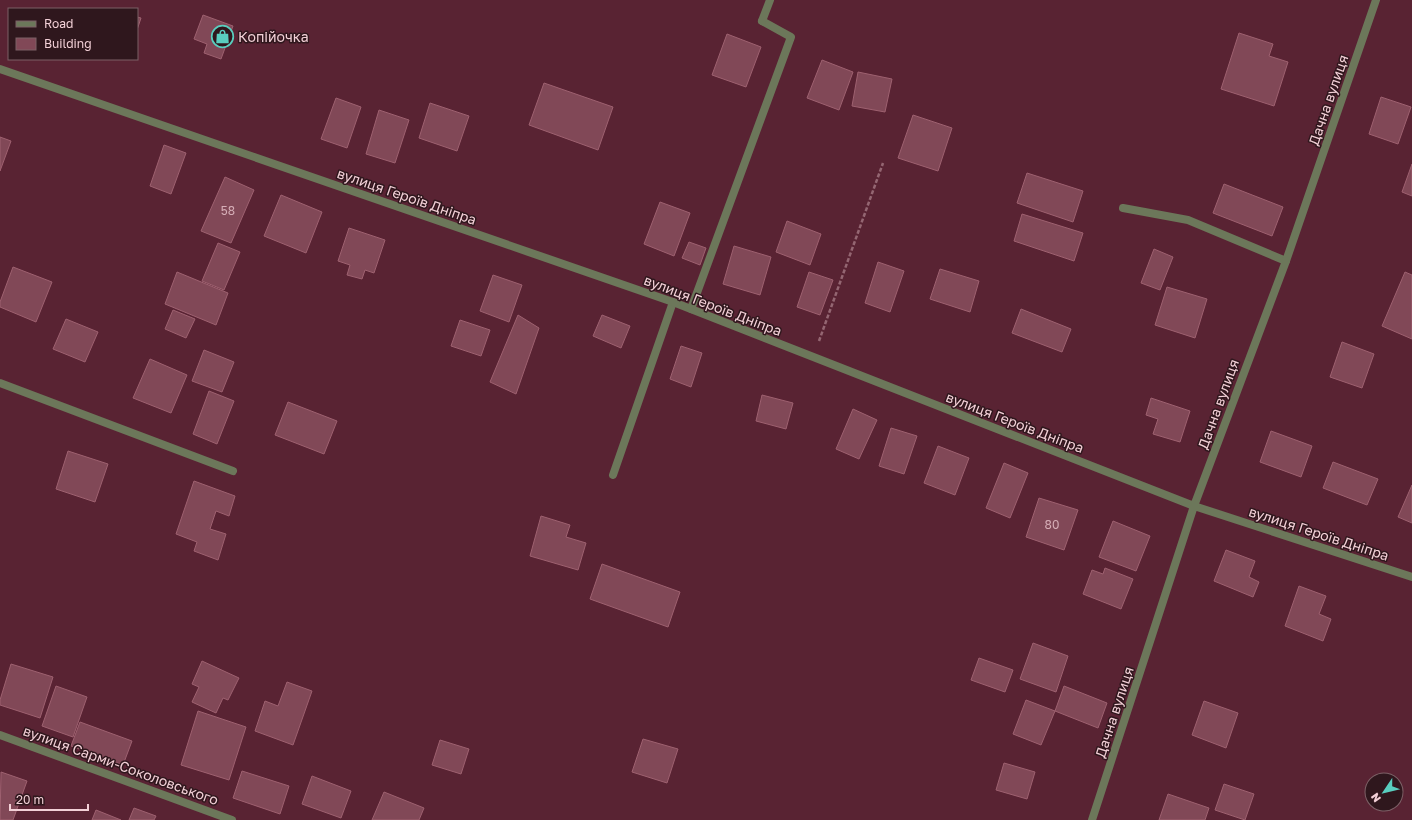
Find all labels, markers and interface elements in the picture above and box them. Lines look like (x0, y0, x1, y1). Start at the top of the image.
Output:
legend (8, 8, 138, 60)
text: Road (44, 16, 73, 31)
shop icon: Копійочка (210, 23, 236, 49)
place label: Копійочка (238, 28, 309, 45)
text: Building (44, 36, 92, 51)
street label: Дачна вулиця (1305, 53, 1351, 147)
street label: вулиця Героїв Дніпра (335, 164, 479, 228)
house number: 58 (221, 203, 235, 218)
street label: вулиця Героїв Дніпра (642, 271, 784, 339)
street label: Дачна вулиця (1194, 357, 1242, 451)
street label: вулиця Героїв Дніпра (944, 388, 1086, 456)
street label: вулиця Героїв Дніпра (1247, 502, 1391, 564)
house number: 80 (1045, 517, 1059, 532)
street label: Дачна вулиця (1091, 664, 1137, 760)
street label: вулиця Сарми-Соколовського (21, 722, 221, 808)
north arrow (1364, 772, 1404, 812)
scale bar (10, 786, 88, 812)
text: N (1368, 791, 1383, 805)
text: 20 m (16, 792, 44, 807)

